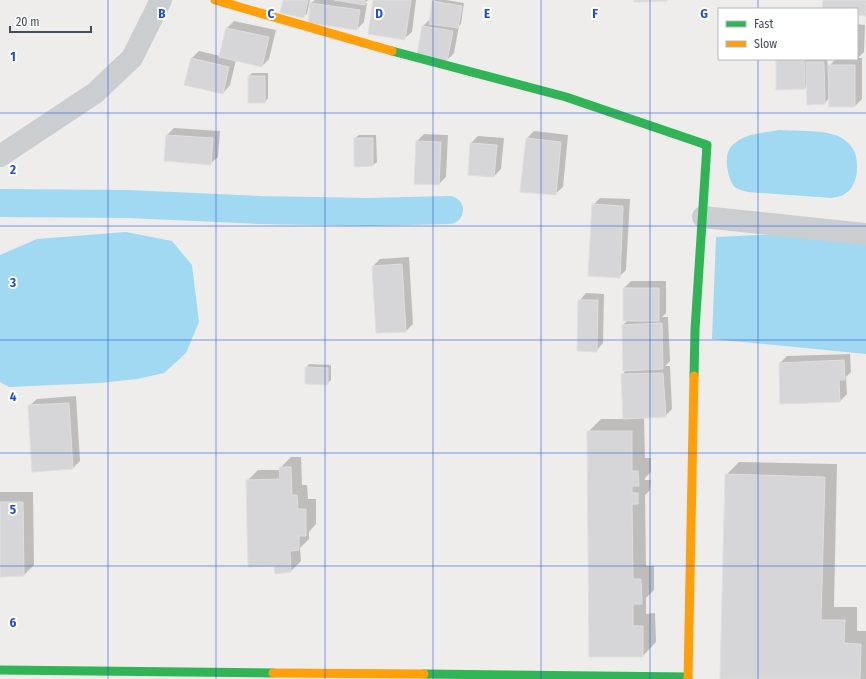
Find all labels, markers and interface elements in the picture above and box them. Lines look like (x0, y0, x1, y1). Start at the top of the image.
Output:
text: B (158, 6, 166, 21)
text: C (268, 6, 275, 21)
text: D (375, 6, 383, 21)
text: E (484, 6, 490, 21)
text: F (592, 6, 598, 21)
text: G (700, 6, 708, 21)
scale bar (10, 8, 91, 34)
legend (718, 8, 858, 60)
text: 20 m (16, 15, 40, 29)
text: Fast (754, 17, 773, 31)
text: Slow (754, 37, 777, 51)
text: 1 (10, 49, 16, 64)
text: 2 (9, 162, 16, 177)
text: 3 (9, 275, 16, 290)
text: 4 (10, 389, 17, 404)
text: 5 (10, 502, 16, 517)
text: 6 (10, 615, 17, 630)

